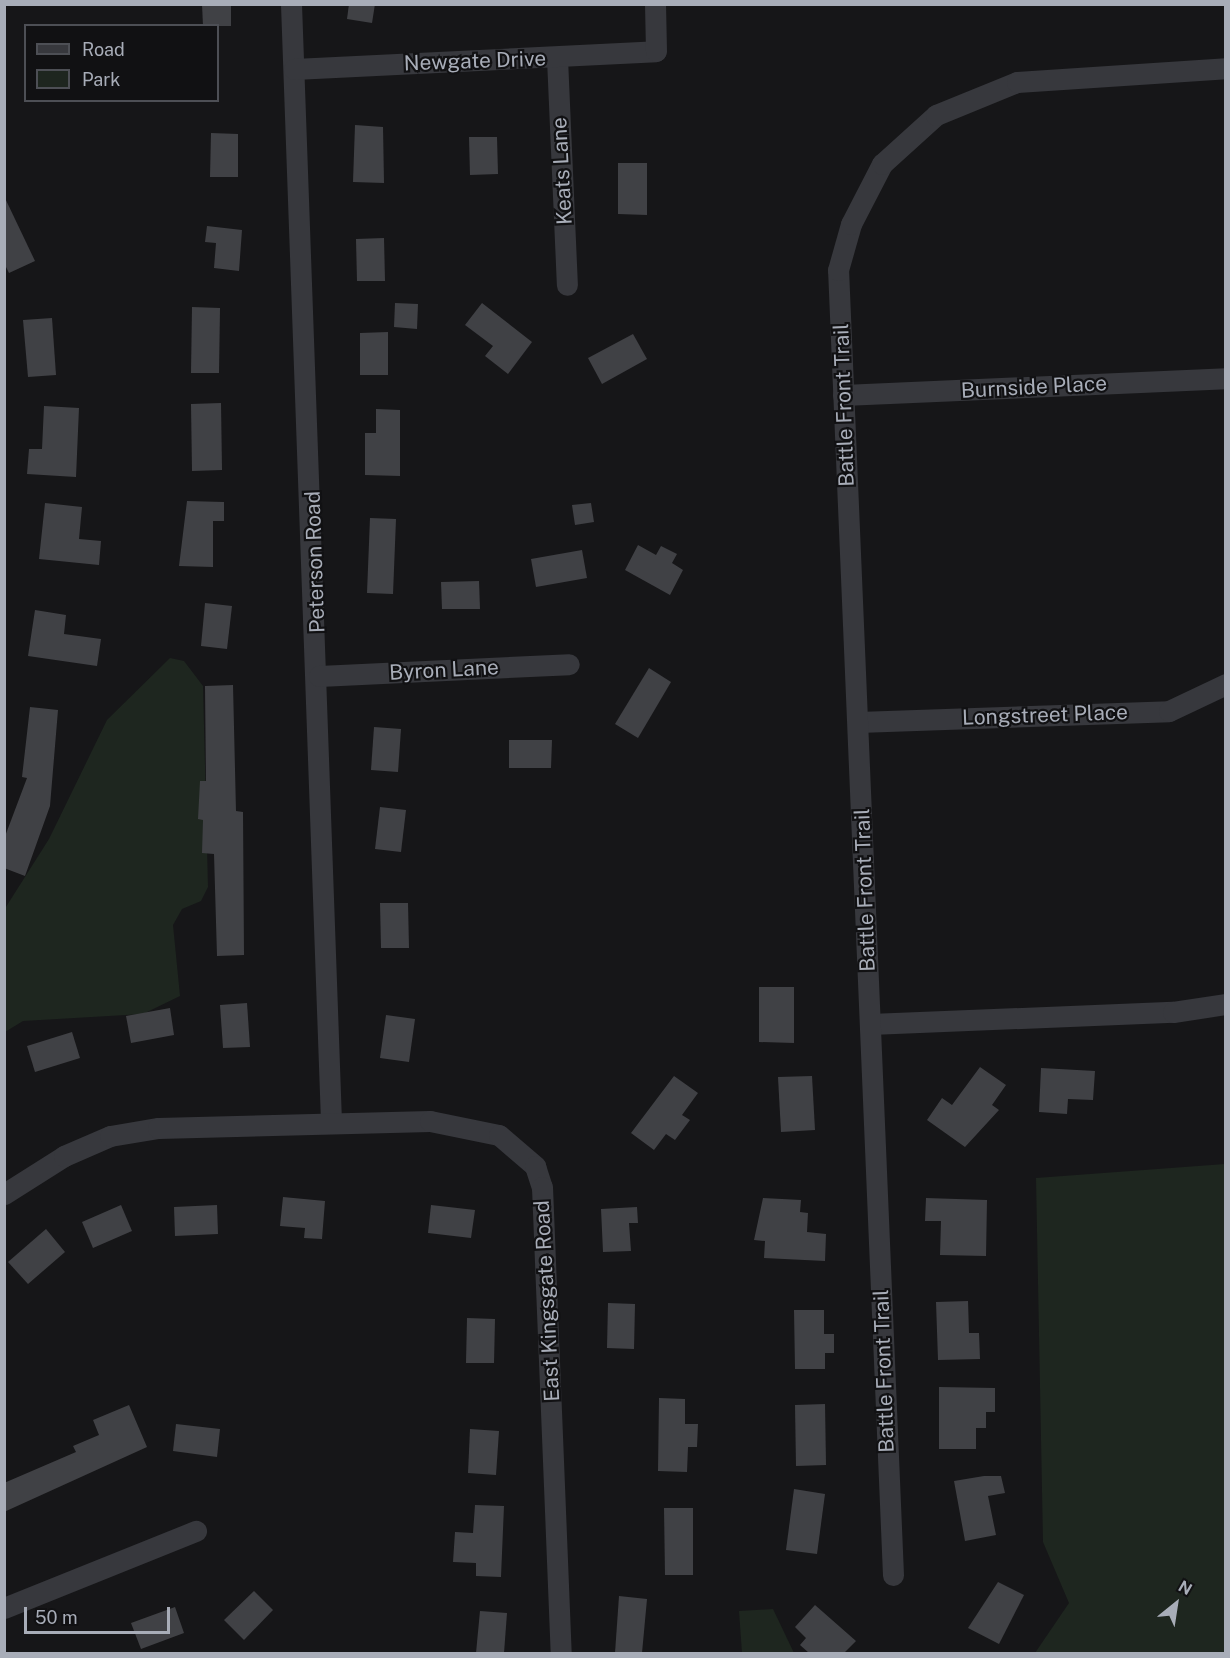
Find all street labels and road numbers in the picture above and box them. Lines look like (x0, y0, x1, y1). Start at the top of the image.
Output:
street label: Newgate Drive (403, 46, 547, 76)
street label: Keats Lane (547, 116, 577, 226)
street label: Battle Front Trail (829, 323, 859, 487)
street label: Burnside Place (960, 371, 1108, 403)
street label: Peterson Road (300, 491, 330, 633)
street label: Byron Lane (389, 655, 499, 685)
street label: Longstreet Place (962, 700, 1128, 730)
street label: Battle Front Trail (850, 808, 880, 972)
street label: East Kingsgate Road (529, 1200, 565, 1402)
street label: Battle Front Trail (869, 1289, 899, 1453)

